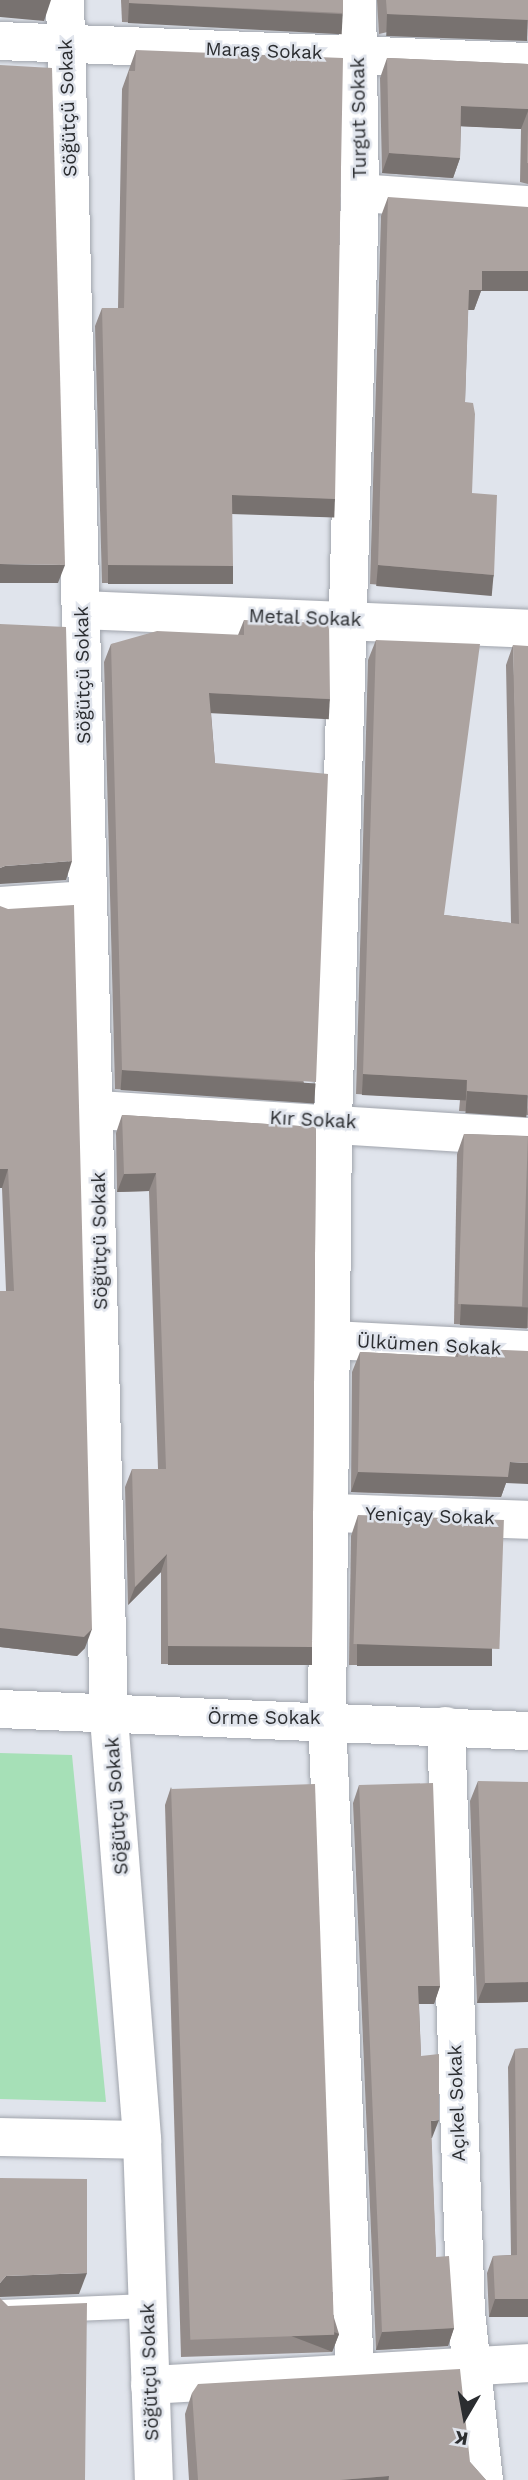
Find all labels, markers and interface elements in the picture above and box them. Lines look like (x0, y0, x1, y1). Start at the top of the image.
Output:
street label: Maraş Sokak (205, 38, 323, 64)
street label: Söğütçü Sokak (54, 39, 82, 177)
street label: Turgut Sokak (347, 57, 371, 179)
street label: Metal Sokak (248, 605, 362, 631)
street label: Söğütçü Sokak (70, 606, 96, 744)
street label: Kır Sokak (269, 1106, 357, 1134)
street label: Söğütçü Sokak (87, 1172, 113, 1310)
street label: Ülkümen Sokak (356, 1330, 502, 1360)
street label: Yeniçay Sokak (365, 1502, 495, 1530)
street label: Örme Sokak (207, 1707, 321, 1729)
street label: Söğütçü Sokak (101, 1736, 133, 1876)
street label: Açıkel Sokak (444, 2044, 470, 2162)
street label: Söğütçü Sokak (136, 2303, 164, 2441)
north arrow (430, 2382, 500, 2452)
text: K (453, 2426, 470, 2451)

